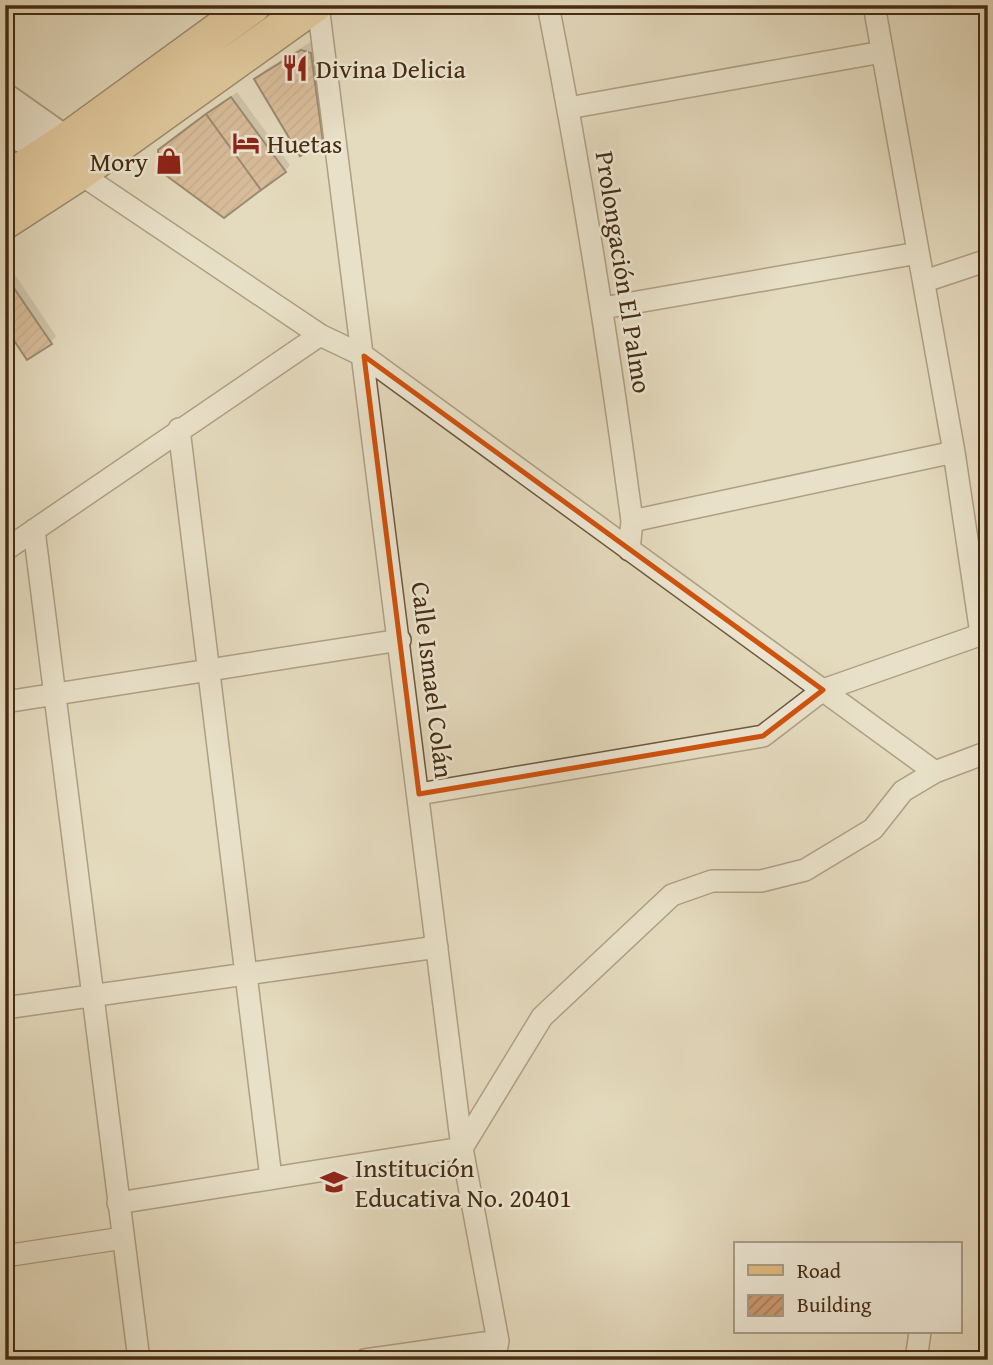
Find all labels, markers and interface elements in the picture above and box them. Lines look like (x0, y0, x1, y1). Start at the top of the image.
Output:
place label: Divina Delicia (316, 49, 466, 88)
restaurant icon: Divina Delicia (280, 53, 310, 83)
place label: Huetas (267, 124, 342, 163)
hotel icon: Huetas (231, 128, 261, 158)
place label: Mory (90, 142, 148, 181)
shop icon: Mory (154, 146, 184, 176)
street label: Prolongación El Palmo (586, 148, 662, 396)
street label: Calle Ismael Colán (402, 580, 464, 781)
place label: Institución Educativa No. 20401 (355, 1148, 572, 1217)
school or university icon: Institución Educativa No. 20401 (319, 1167, 349, 1197)
legend (734, 1242, 962, 1334)
text: Road (797, 1255, 842, 1286)
text: Building (797, 1289, 872, 1320)

